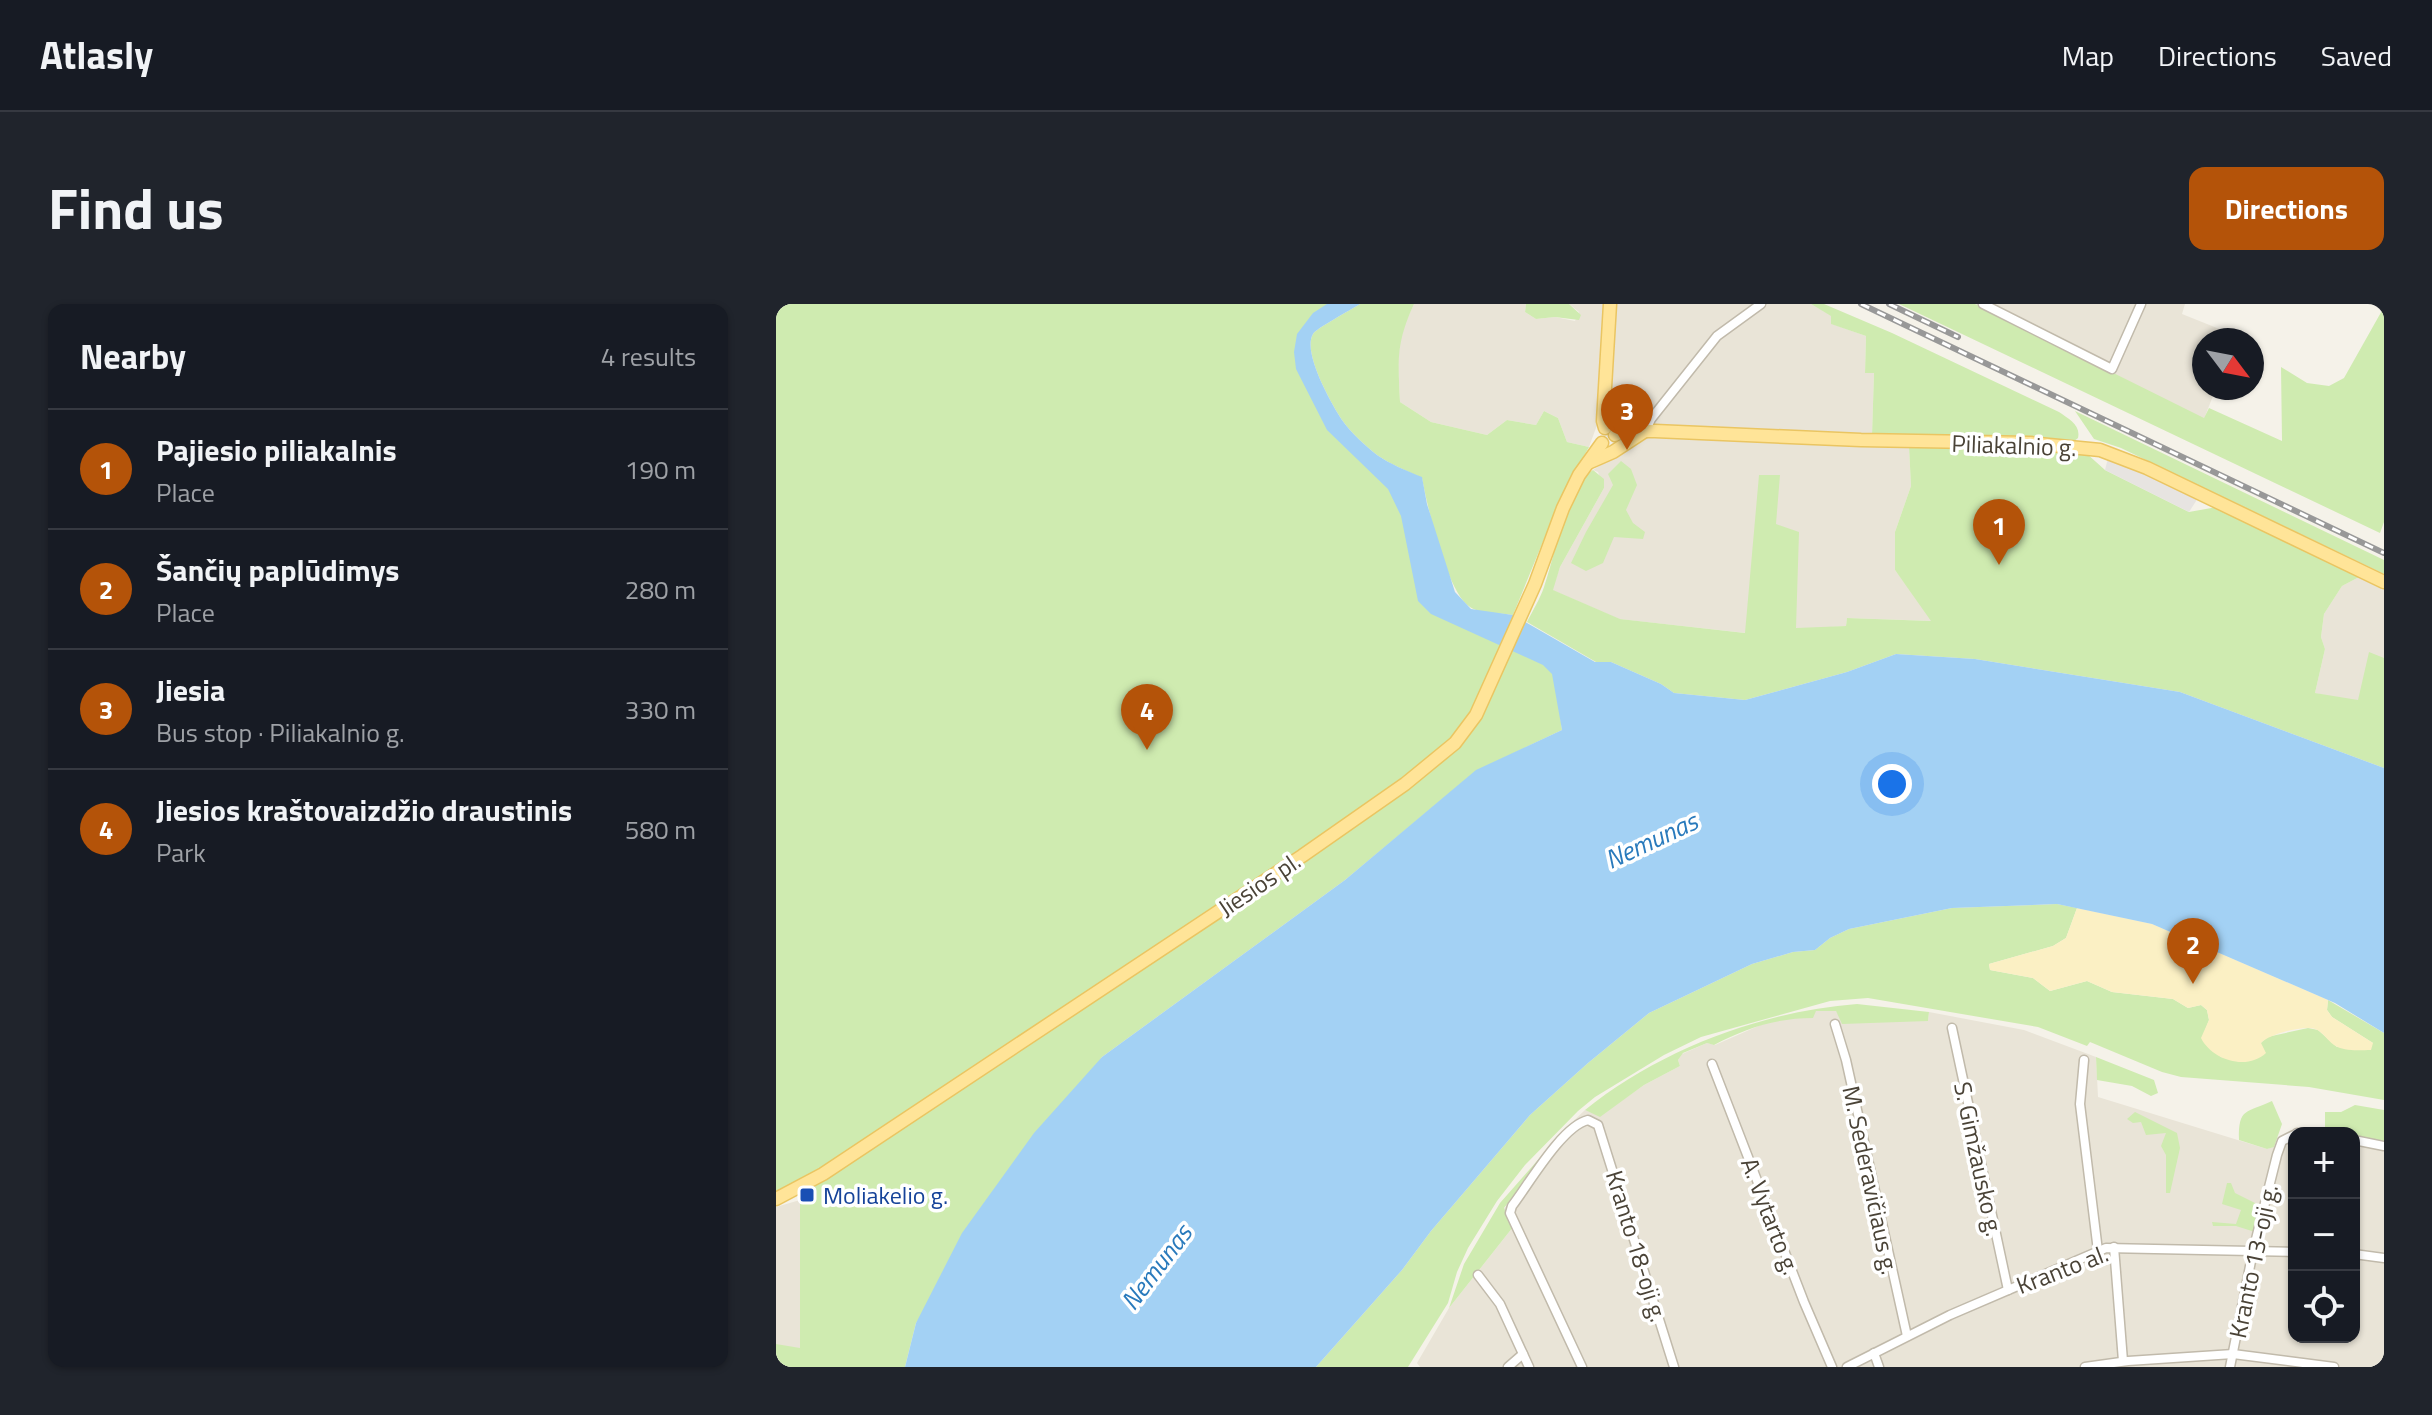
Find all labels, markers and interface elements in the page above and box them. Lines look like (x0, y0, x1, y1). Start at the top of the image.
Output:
text: Atlasly (40, 26, 153, 84)
text: Map (2062, 34, 2114, 77)
text: Directions (2158, 34, 2277, 77)
text: Saved (2321, 34, 2392, 77)
text: Find us (48, 166, 224, 251)
button: Directions (2189, 167, 2384, 250)
north arrow (2192, 328, 2264, 400)
text: Nearby (80, 330, 186, 382)
text: 4 results (601, 337, 696, 376)
pin: 3 (1601, 384, 1653, 450)
street label: Piliakalnio g. (1951, 425, 2077, 465)
text: Pajiesio piliakalnis (156, 427, 397, 473)
text: 1 (99, 450, 113, 489)
text: 190 m (625, 450, 696, 489)
text: Place (156, 473, 215, 512)
pin: 1 (1973, 499, 2025, 565)
text: Šančių paplūdimys (156, 547, 399, 593)
text: 2 (99, 570, 113, 609)
text: 280 m (625, 570, 696, 609)
text: Place (156, 593, 215, 632)
text: Jiesia (156, 667, 225, 713)
pin: 4 (1121, 684, 1173, 750)
text: 3 (99, 690, 113, 729)
text: 330 m (625, 690, 696, 729)
text: Bus stop · Piliakalnio g. (156, 713, 405, 752)
your location (1872, 764, 1912, 804)
text: Jiesios kraštovaizdžio draustinis (156, 787, 572, 833)
water label: Nemunas (1598, 801, 1706, 878)
text: 4 (99, 810, 113, 849)
text: 580 m (625, 810, 696, 849)
text: Park (156, 833, 206, 872)
street label: Jiesios pl. (1210, 843, 1308, 925)
pin: 2 (2167, 918, 2219, 984)
street label: S. Gimžausko g. (1945, 1078, 2013, 1240)
street label: M. Sederavičiaus g. (1833, 1082, 1909, 1278)
map controls (2288, 1127, 2360, 1343)
button: + (2288, 1127, 2360, 1199)
street label: A. Vytarto g. (1732, 1152, 1810, 1280)
street label: Kranto 18-oji g. (1597, 1166, 1677, 1326)
place label: Moliakelio g. (823, 1177, 948, 1213)
street label: Kranto 13-oji g. (2219, 1181, 2287, 1341)
marker: Moliakelio g. (798, 1186, 816, 1204)
button: − (2288, 1199, 2360, 1271)
water label: Nemunas (1111, 1214, 1202, 1318)
street label: Kranto al. (2011, 1235, 2113, 1303)
button: locate (2288, 1271, 2360, 1343)

